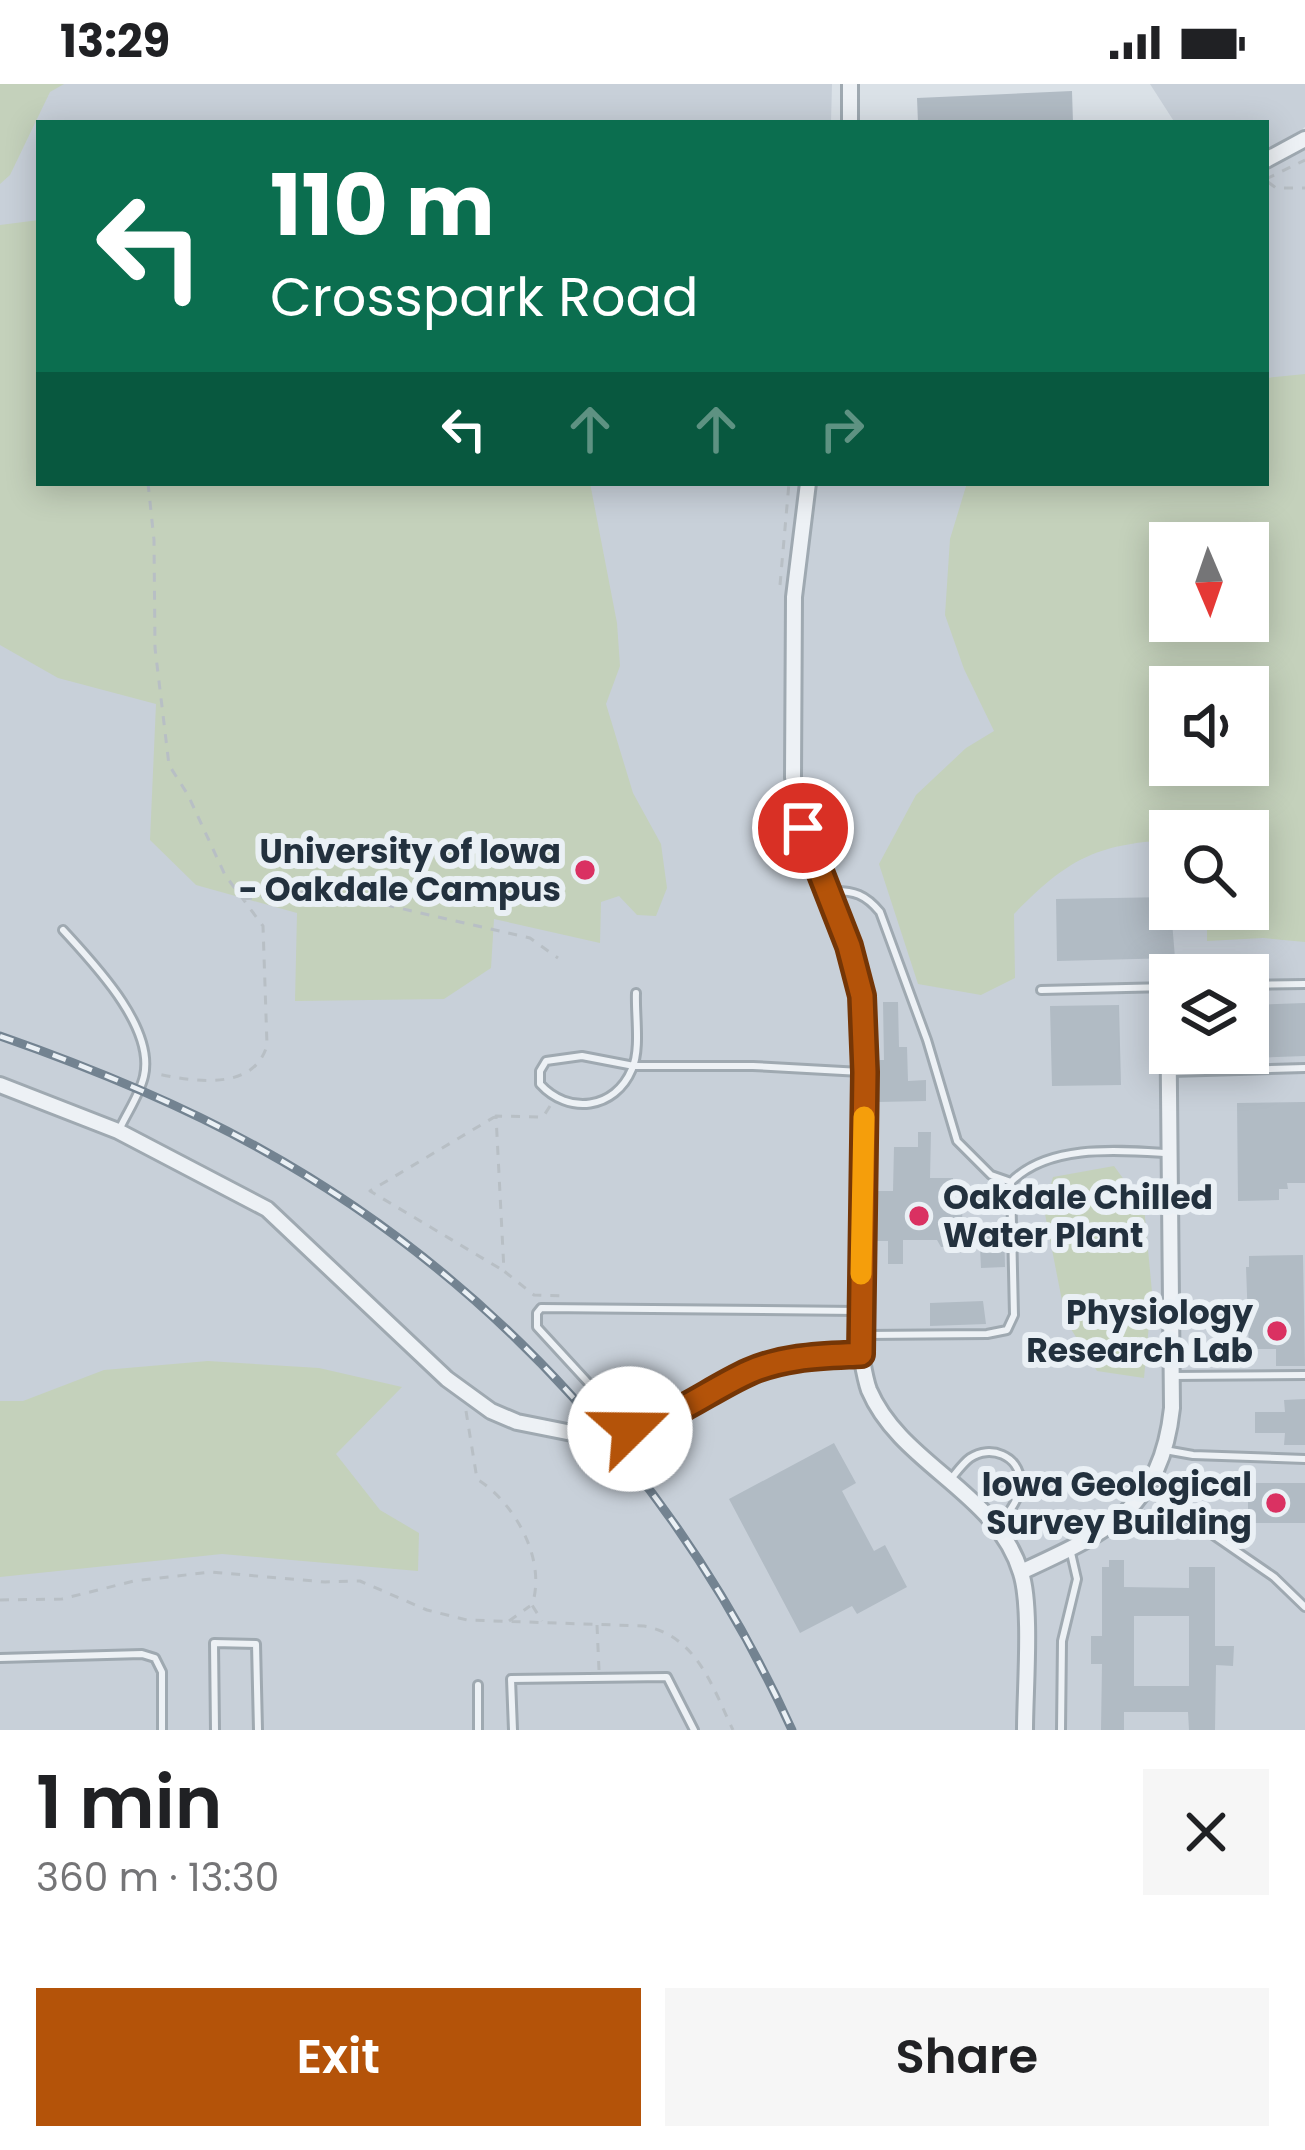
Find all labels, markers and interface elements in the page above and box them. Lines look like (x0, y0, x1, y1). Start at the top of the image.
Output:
text: 13:29 (60, 10, 170, 73)
text: 110 m (270, 147, 495, 264)
icon: left (72, 168, 228, 324)
text: Crosspark Road (270, 259, 699, 335)
icon: left (431, 396, 497, 462)
icon: ahead (557, 396, 623, 462)
icon: ahead (683, 396, 749, 462)
icon: right (809, 396, 875, 462)
north arrow (1149, 522, 1269, 642)
map controls (1149, 522, 1269, 1074)
button: sound (1149, 666, 1269, 786)
pin (752, 777, 854, 879)
icon: arrive (770, 795, 836, 861)
button: search (1149, 810, 1269, 930)
place label: University of Iowa - Oakdale Campus (239, 828, 561, 913)
marker: University of Iowa - Oakdale Campus (572, 857, 598, 883)
button: layers (1149, 954, 1269, 1074)
place label: Oakdale Chilled Water Plant (943, 1174, 1213, 1259)
marker: Oakdale Chilled Water Plant (906, 1203, 932, 1229)
place label: Physiology Research Lab (1026, 1289, 1253, 1374)
marker: Physiology Research Lab (1264, 1318, 1290, 1344)
position arrow (567, 1366, 693, 1492)
place label: Iowa Geological Survey Building (982, 1461, 1252, 1546)
marker: Iowa Geological Survey Building (1263, 1490, 1289, 1516)
text: 1 min (36, 1752, 222, 1853)
button: close (1143, 1769, 1269, 1895)
text: 360 m · 13:30 (36, 1850, 279, 1905)
button: Exit (36, 1988, 641, 2126)
button: Share (665, 1988, 1269, 2126)

